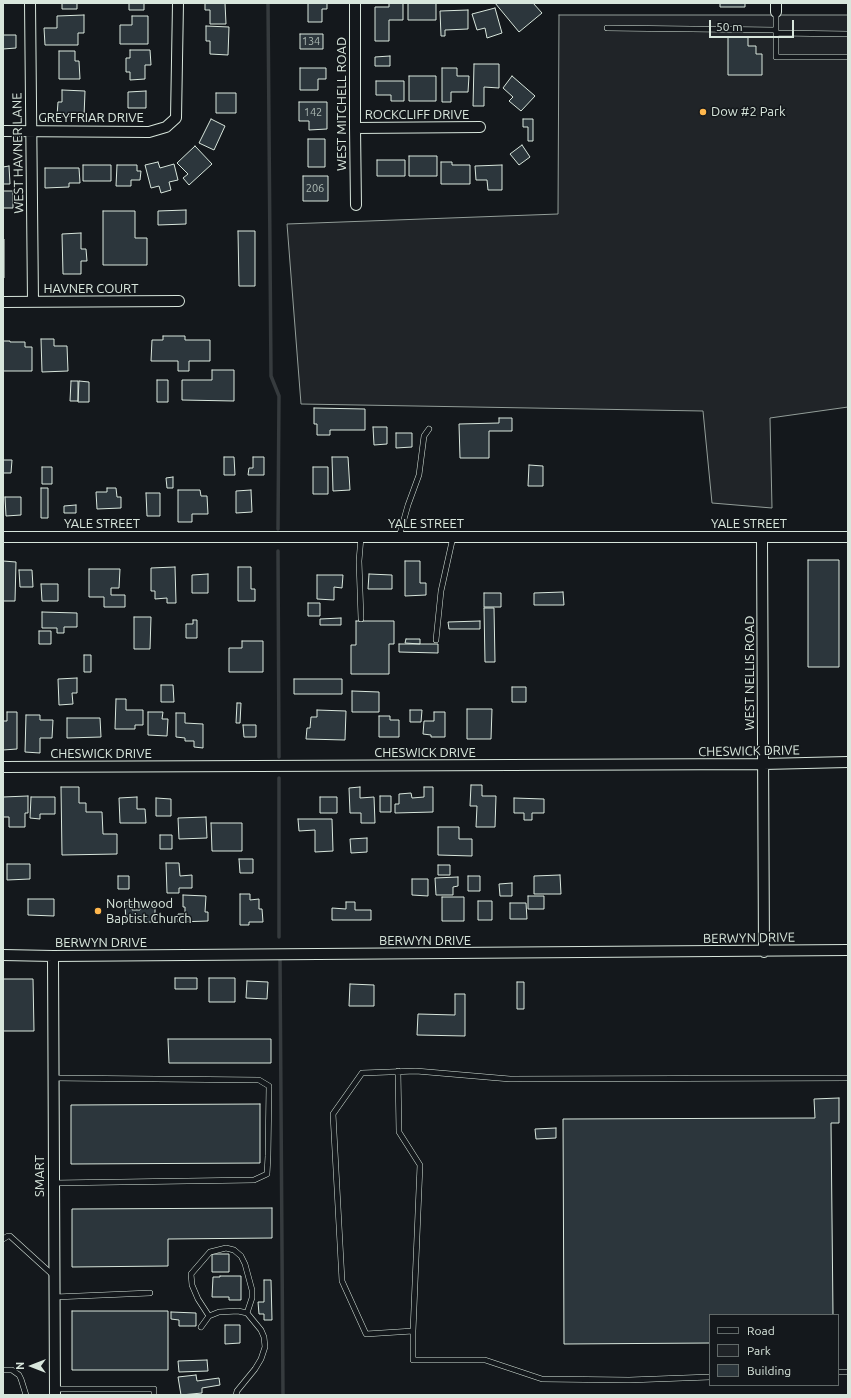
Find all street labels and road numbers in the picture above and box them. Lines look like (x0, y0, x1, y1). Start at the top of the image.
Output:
street label: WEST MITCHELL ROAD (334, 37, 350, 171)
street label: WEST HAVNER LANE (9, 92, 27, 214)
street label: ROCKCLIFF DRIVE (365, 107, 469, 123)
street label: GREYFRIAR DRIVE (38, 110, 144, 126)
street label: HAVNER COURT (44, 281, 138, 297)
street label: YALE STREET (64, 516, 140, 532)
street label: YALE STREET (388, 516, 464, 532)
street label: YALE STREET (711, 516, 787, 532)
street label: WEST NELLIS ROAD (742, 616, 758, 730)
street label: CHESWICK DRIVE (698, 742, 800, 760)
street label: CHESWICK DRIVE (374, 745, 476, 761)
street label: CHESWICK DRIVE (50, 746, 152, 762)
street label: BERWYN DRIVE (703, 929, 795, 947)
street label: BERWYN DRIVE (379, 933, 471, 949)
street label: BERWYN DRIVE (55, 935, 147, 951)
street label: SMART (32, 1155, 48, 1197)

